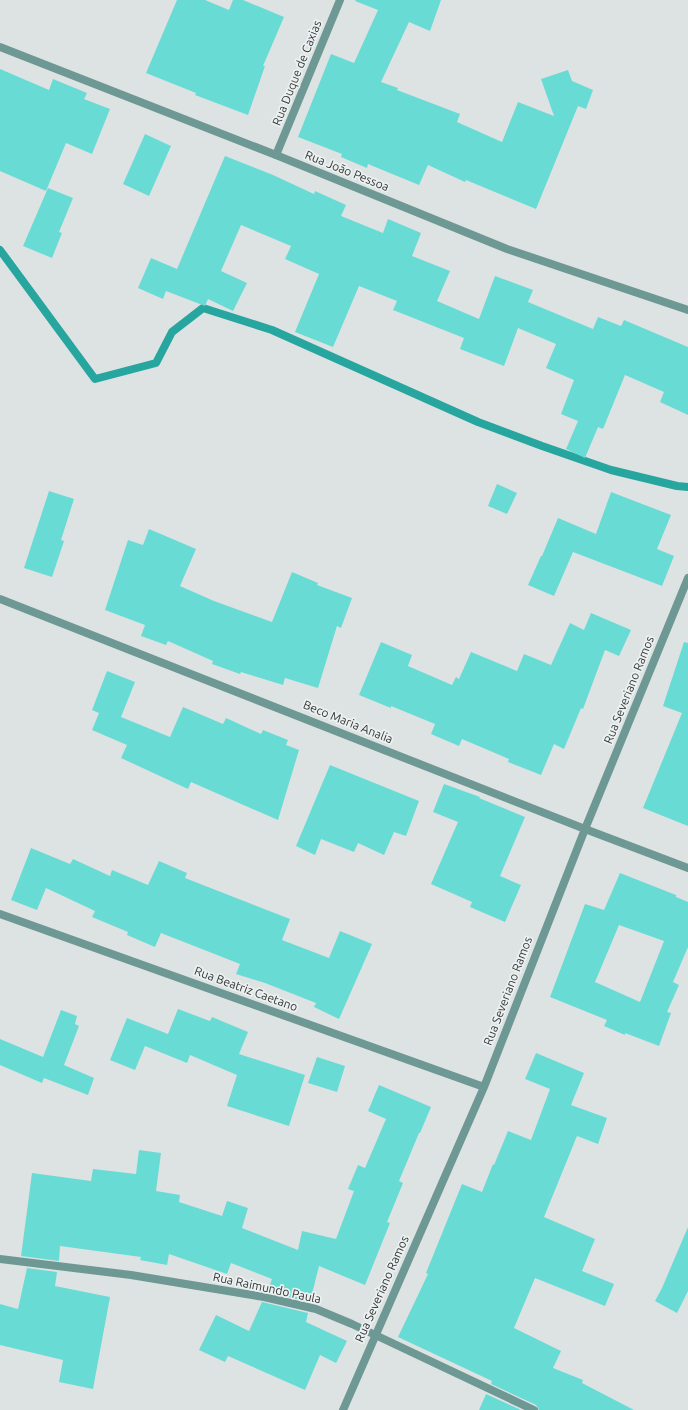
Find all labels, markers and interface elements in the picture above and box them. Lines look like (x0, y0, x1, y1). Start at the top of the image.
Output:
street label: Rua Duque de Caxias (270, 18, 324, 127)
street label: Rua João Pessoa (303, 148, 391, 193)
street label: Rua Severiano Ramos (601, 634, 656, 746)
street label: Beco Maria Analia (301, 698, 395, 745)
street label: Rua Severiano Ramos (481, 935, 534, 1047)
street label: Rua Beatriz Caetano (193, 964, 300, 1013)
street label: Rua Severiano Ramos (352, 1234, 411, 1344)
street label: Rua Raimundo Paula (212, 1270, 322, 1305)

